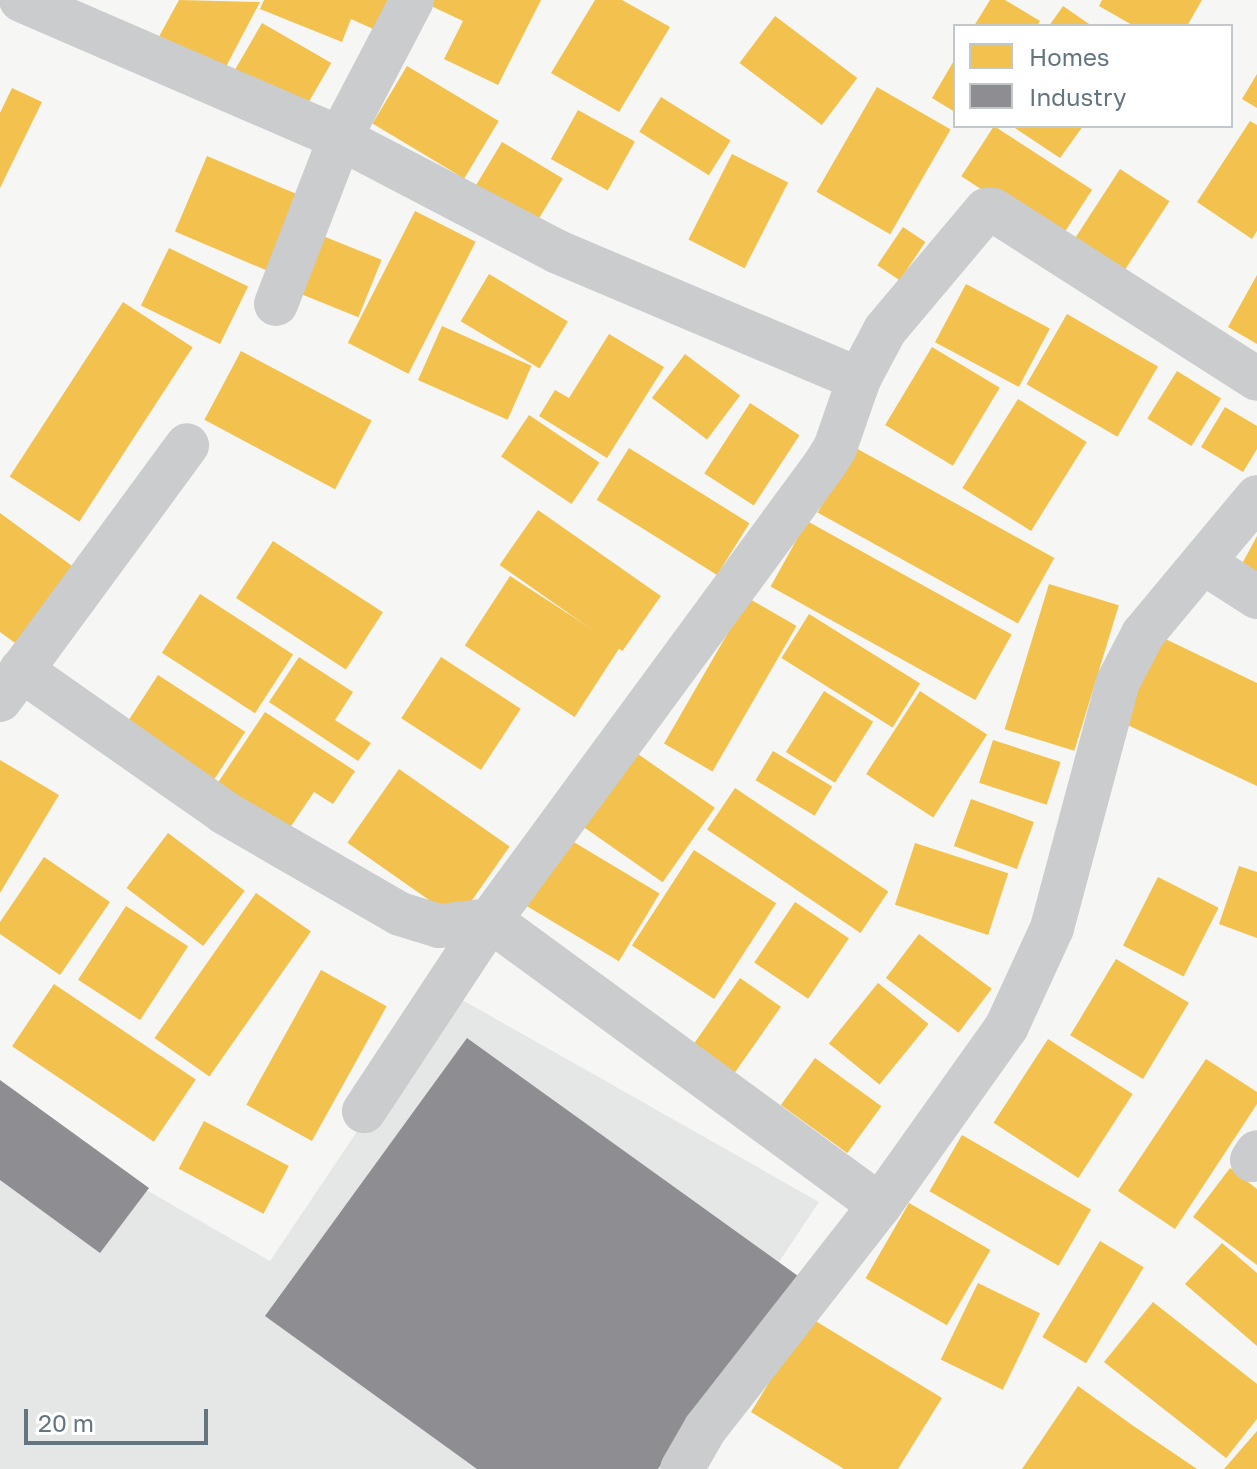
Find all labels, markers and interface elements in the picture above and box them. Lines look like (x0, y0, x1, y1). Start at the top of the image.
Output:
legend (953, 24, 1233, 128)
text: Homes (1029, 42, 1110, 71)
text: Industry (1029, 82, 1126, 111)
scale bar (28, 1393, 212, 1443)
text: 20 m (38, 1408, 94, 1437)

